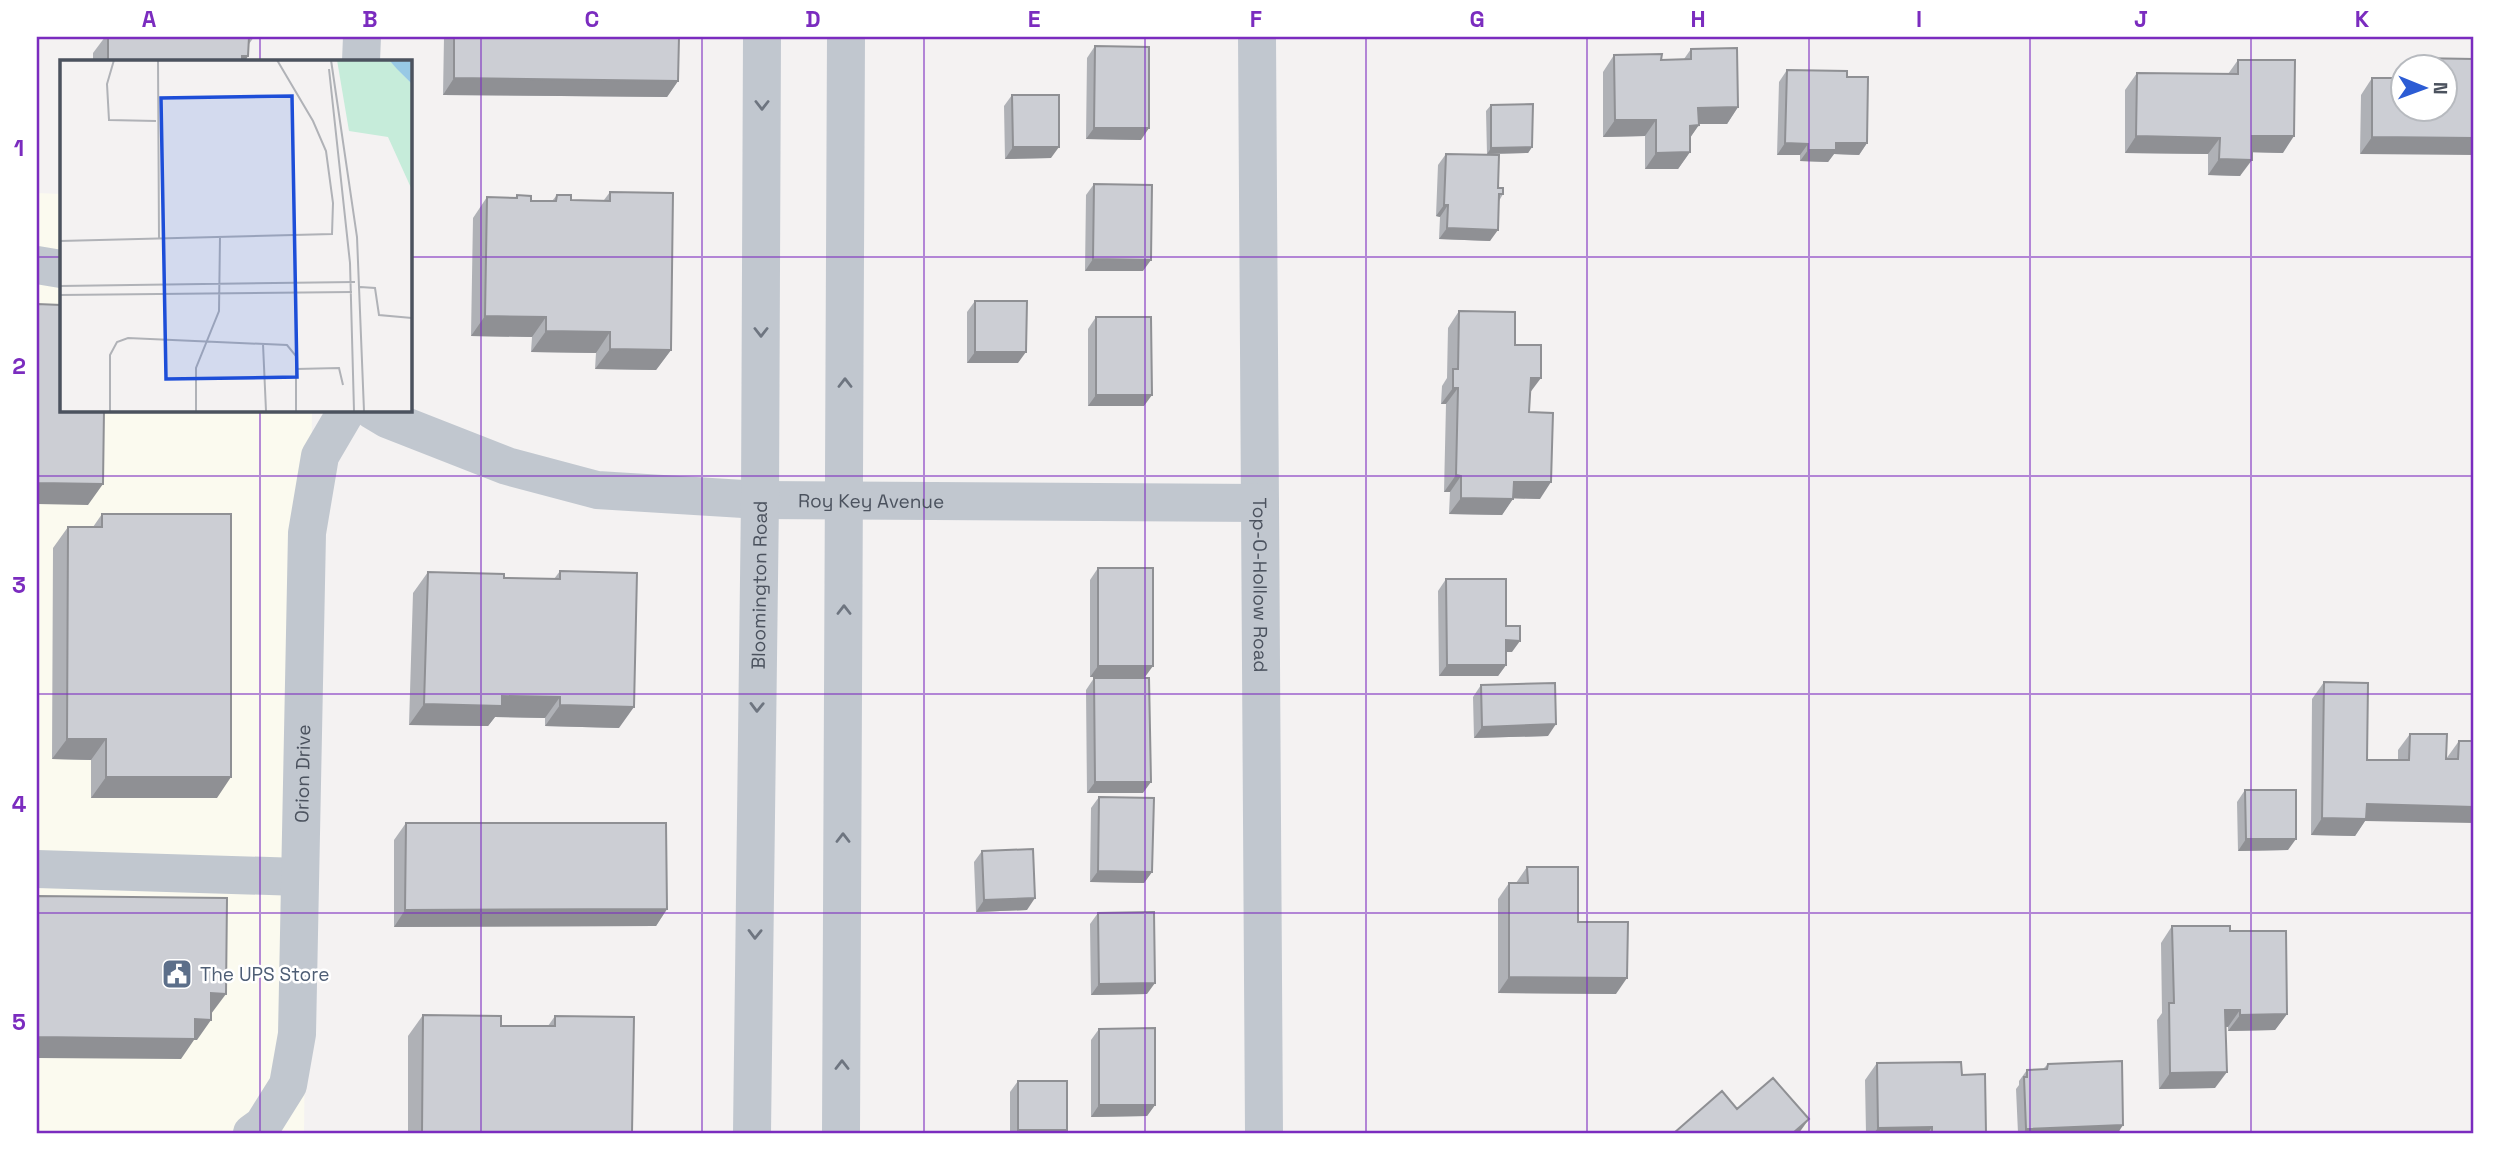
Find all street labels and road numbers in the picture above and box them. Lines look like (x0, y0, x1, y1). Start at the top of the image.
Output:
street label: Roy Key Avenue (798, 488, 944, 514)
street label: Top-O-Hollow Road (1247, 497, 1274, 673)
street label: Bloomington Road (745, 500, 772, 670)
street label: Orion Drive (289, 724, 316, 823)

